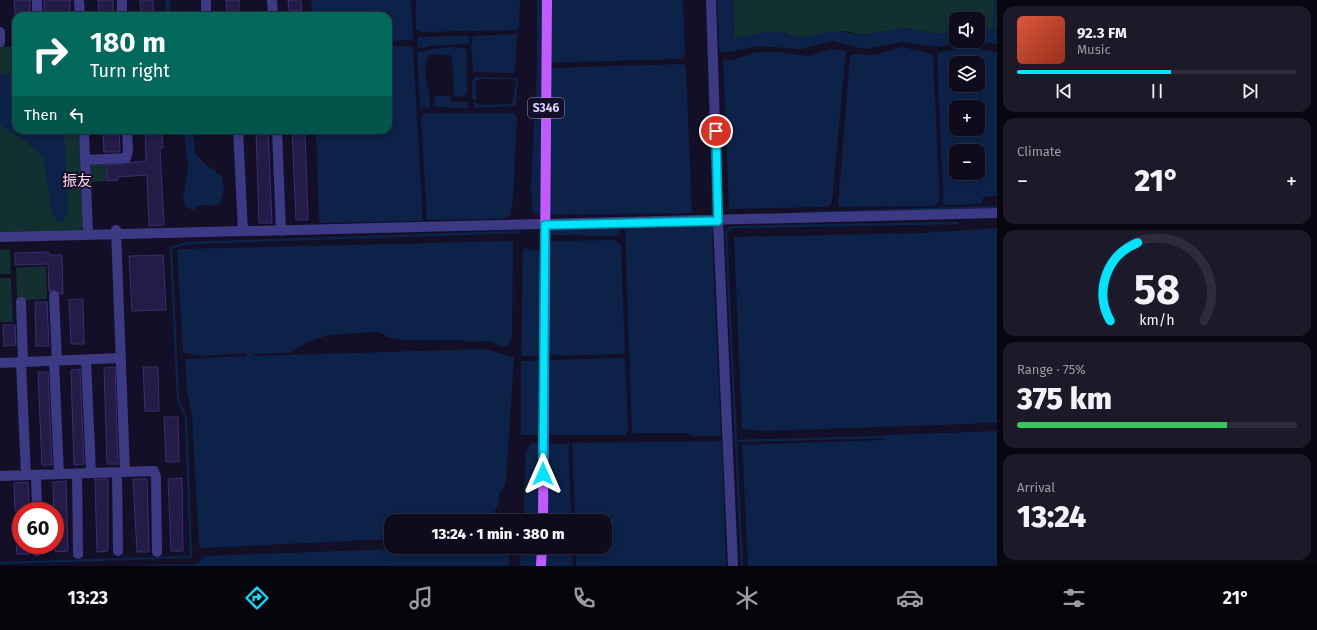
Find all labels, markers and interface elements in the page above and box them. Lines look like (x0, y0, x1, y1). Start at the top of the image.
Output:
map controls (949, 12, 985, 180)
button: sound (949, 12, 985, 48)
text: 92.3 FM (1077, 24, 1127, 42)
text: 180 m (90, 26, 166, 59)
icon: right (24, 28, 76, 80)
text: Music (1077, 42, 1111, 57)
button: layers (949, 56, 985, 92)
text: Turn right (90, 60, 170, 82)
icon: previous (1053, 80, 1075, 102)
icon: pause (1146, 80, 1168, 102)
icon: next (1239, 80, 1261, 102)
road number: S346 (528, 98, 564, 118)
button: + (949, 100, 985, 136)
icon: left (66, 104, 88, 126)
text: Then (24, 106, 58, 124)
pin (699, 114, 733, 148)
icon: arrive (705, 120, 727, 142)
button: − (949, 144, 985, 180)
text: Climate (1017, 144, 1061, 159)
text: 21° (1135, 163, 1179, 199)
text: − (1017, 168, 1028, 195)
text: + (1286, 168, 1297, 195)
district label: 振友 (62, 172, 92, 190)
text: 58 (1134, 265, 1180, 315)
text: km/h (1139, 312, 1175, 329)
text: Range · 75% (1017, 362, 1086, 377)
text: 375 km (1017, 381, 1112, 417)
position arrow (522, 453, 564, 495)
text: Arrival (1017, 480, 1055, 495)
text: 13:24 (1017, 499, 1086, 535)
speed limit sign: 60 (12, 502, 64, 554)
text: 13:24 · 1 min · 380 m (431, 525, 565, 543)
icon: directions (243, 584, 271, 612)
icon: music (407, 584, 435, 612)
icon: phone (570, 584, 598, 612)
icon: climate (733, 584, 761, 612)
icon: car (896, 584, 924, 612)
icon: filters (1060, 584, 1088, 612)
text: 13:23 (68, 587, 108, 609)
text: 21° (1223, 587, 1249, 609)

